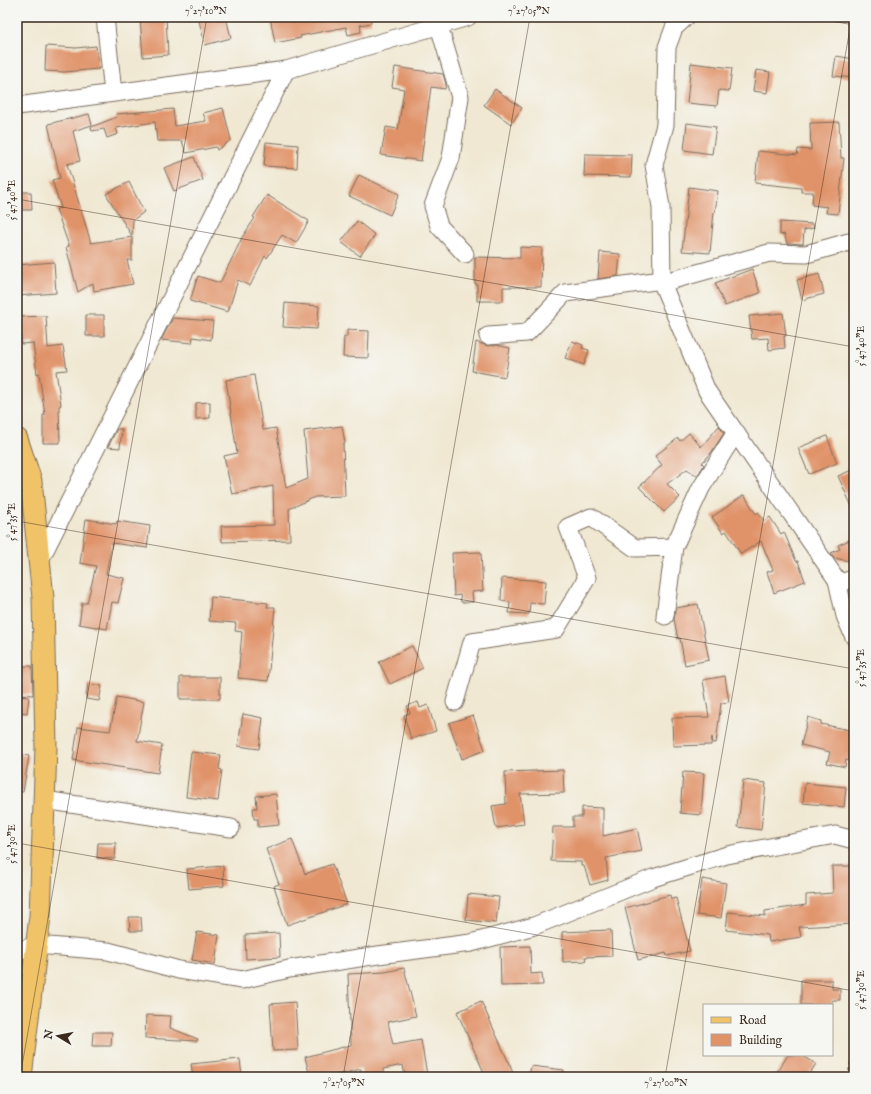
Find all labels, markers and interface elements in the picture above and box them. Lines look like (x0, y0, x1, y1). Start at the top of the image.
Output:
text: 7°27'10"N (185, 5, 227, 18)
text: 7°27'05"N (508, 5, 550, 18)
text: 5°47'40"E (6, 180, 19, 220)
text: 5°47'40"E (855, 326, 868, 366)
text: 5°47'35"E (6, 503, 19, 541)
text: 5°47'35"E (855, 649, 868, 687)
text: 5°47'30"E (6, 824, 19, 864)
text: 5°47'30"E (855, 970, 868, 1010)
legend (703, 1004, 833, 1056)
text: Road (739, 1013, 767, 1028)
north arrow (38, 1016, 78, 1056)
text: N (41, 1028, 57, 1041)
text: Building (739, 1033, 783, 1048)
text: 7°27'05"N (323, 1077, 365, 1090)
text: 7°27'00"N (644, 1077, 688, 1090)

